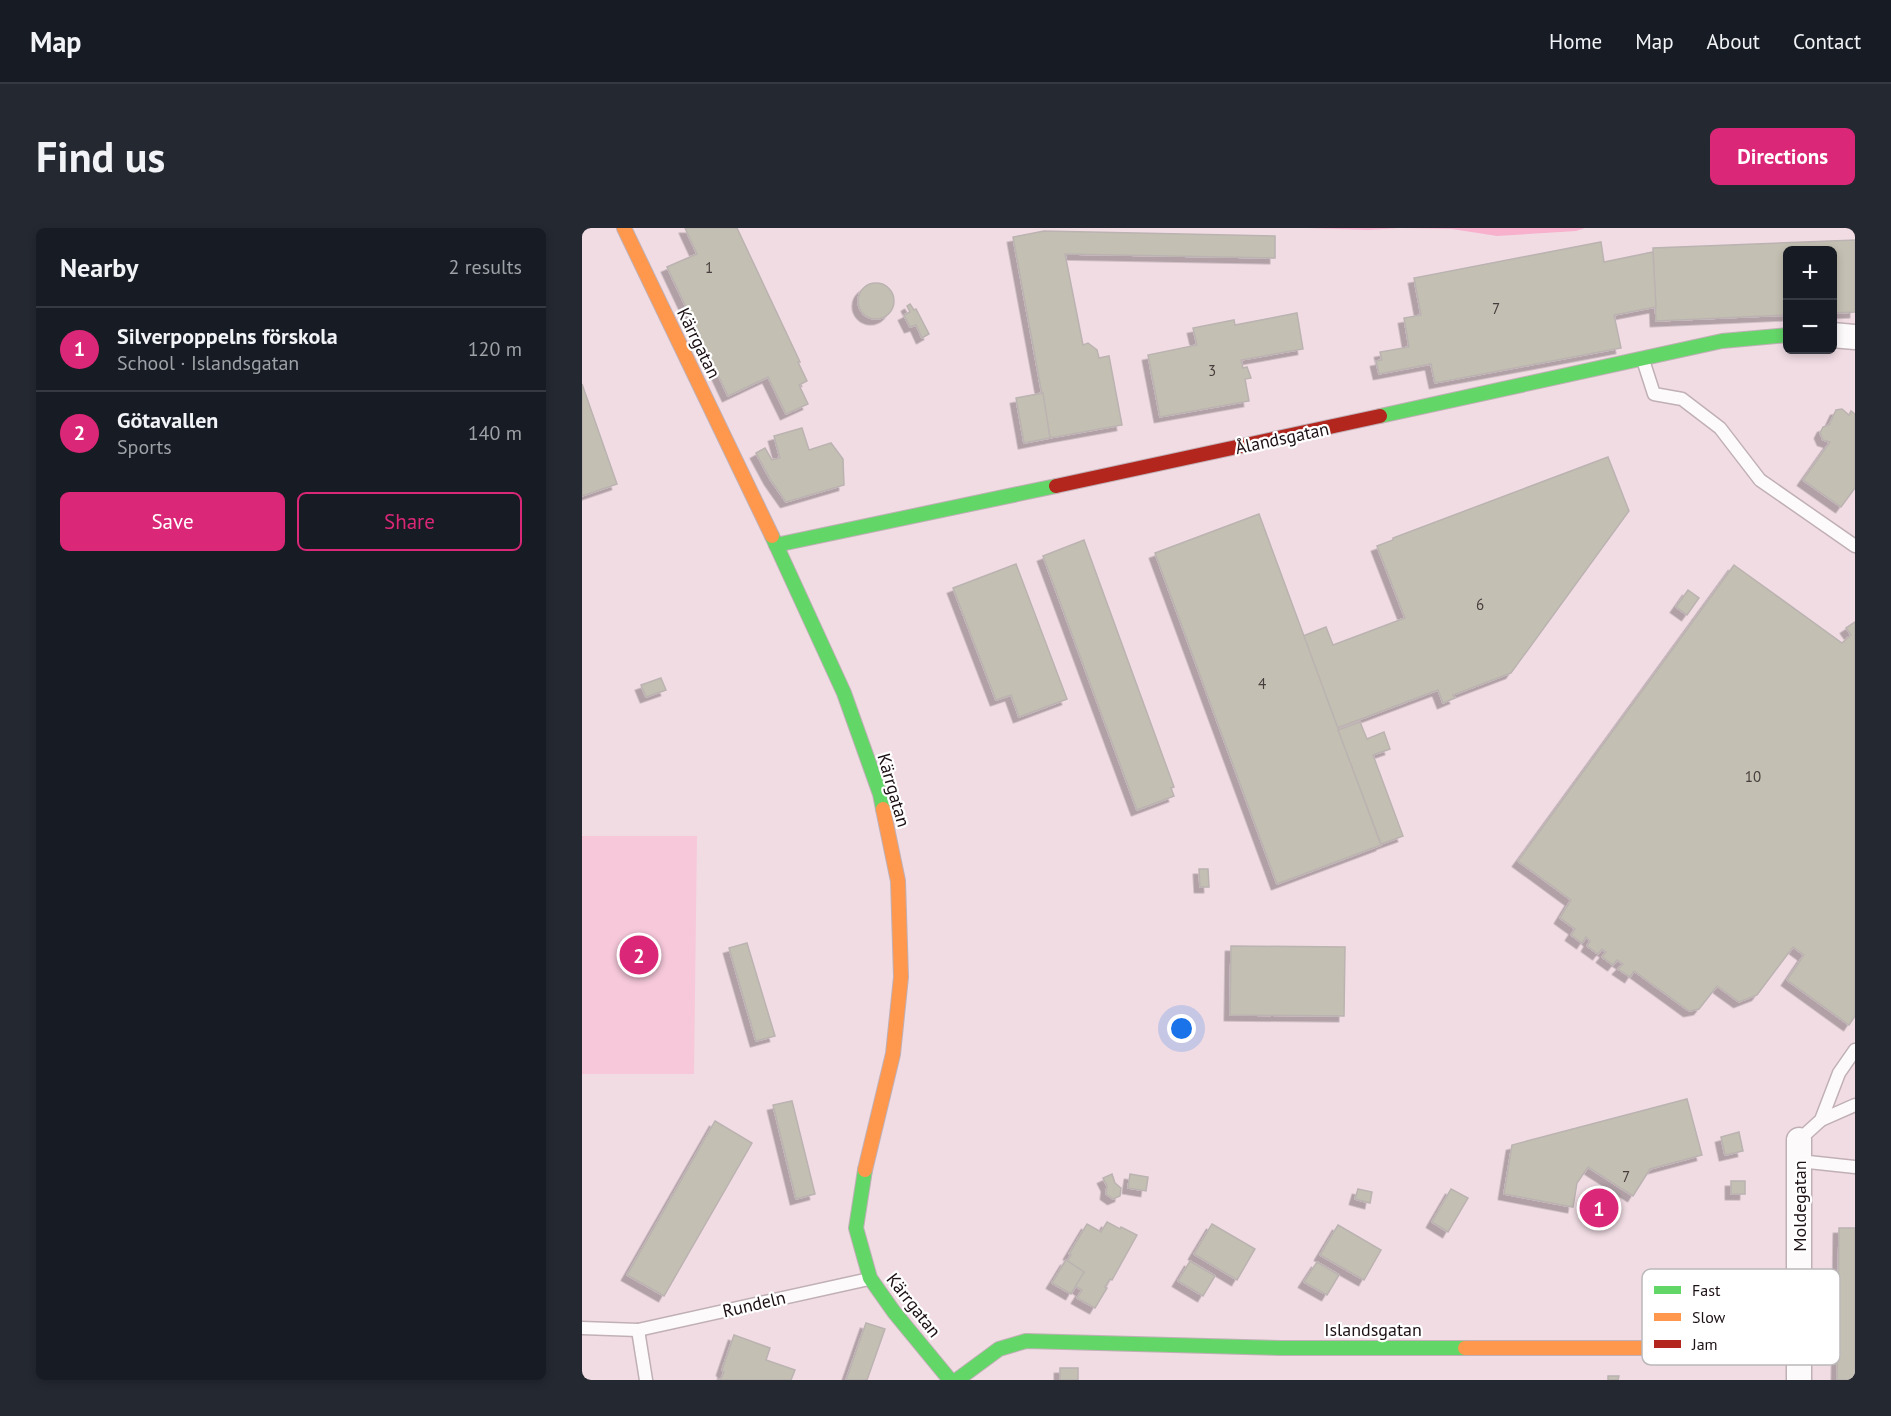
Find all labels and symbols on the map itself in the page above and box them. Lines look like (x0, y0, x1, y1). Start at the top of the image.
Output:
house number: 1 (705, 258, 713, 277)
house number: 7 (1492, 299, 1500, 318)
street label: Kärrgatan (672, 304, 726, 382)
house number: 3 (1208, 361, 1216, 380)
street label: Ålandsgatan (1233, 417, 1331, 459)
house number: 6 (1476, 595, 1484, 614)
house number: 4 (1258, 674, 1266, 693)
street label: Kärrgatan (873, 750, 915, 830)
house number: 10 (1745, 767, 1761, 786)
pin: 2 (620, 932, 658, 978)
your location (1167, 1014, 1196, 1043)
street label: Moldegatan (1788, 1160, 1811, 1252)
house number: 7 (1622, 1167, 1630, 1186)
pin: 1 (1580, 1186, 1618, 1230)
street label: Kärrgatan (882, 1268, 946, 1342)
legend (1642, 1269, 1840, 1365)
text: Fast (1692, 1280, 1721, 1300)
street label: Rundeln (720, 1286, 788, 1322)
text: Slow (1692, 1307, 1726, 1327)
street label: Islandsgatan (1324, 1318, 1422, 1341)
text: Jam (1691, 1334, 1718, 1354)

